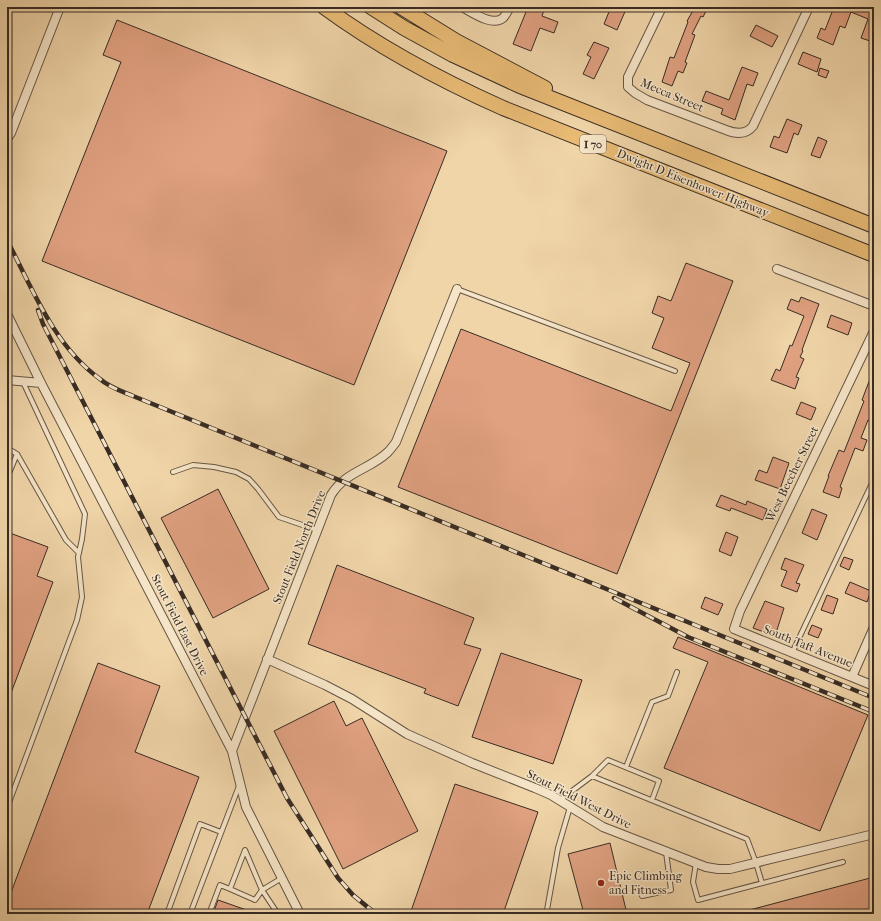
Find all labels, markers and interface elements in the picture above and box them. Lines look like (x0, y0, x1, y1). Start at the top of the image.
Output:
street label: Mecca Street (638, 75, 706, 115)
road number: I 70 (580, 135, 606, 153)
street label: Dwight D Eisenhower Highway (615, 146, 772, 220)
street label: West Beecher Street (762, 423, 822, 525)
street label: Stout Field North Drive (270, 488, 328, 606)
street label: Stout Field East Drive (148, 572, 212, 678)
street label: South Taft Avenue (761, 622, 855, 670)
street label: Stout Field West Drive (524, 766, 634, 832)
place label: Epic Climbing and Fitness (609, 869, 683, 897)
marker: Epic Climbing and Fitness (596, 878, 606, 888)

